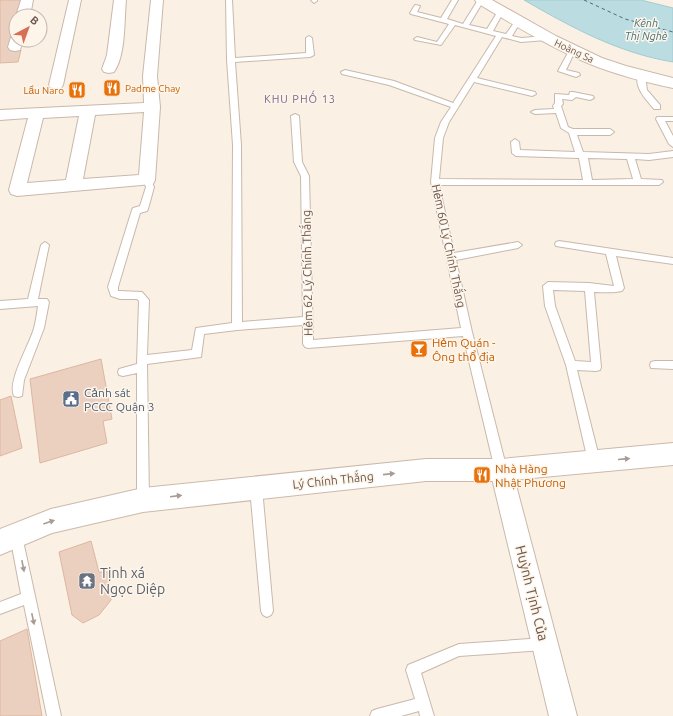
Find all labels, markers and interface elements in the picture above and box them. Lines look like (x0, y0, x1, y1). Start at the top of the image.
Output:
north arrow (8, 8, 48, 48)
text: B (28, 14, 41, 27)
water label: Kênh Thị Nghè (625, 17, 668, 43)
street label: Hoàng Sa (553, 37, 595, 65)
restaurant icon: Padme Chay (102, 78, 122, 98)
restaurant icon: Lẩu Naro (67, 80, 87, 100)
place label: Padme Chay (125, 83, 180, 94)
place label: Lẩu Naro (23, 85, 64, 96)
district label: KHU PHỐ 13 (264, 90, 336, 105)
street label: Hẻm 60 Lý Chính Thắng (430, 183, 469, 309)
street label: Hẻm 62 Lý Chính Thắng (299, 210, 315, 336)
place label: Hẻm Quán - Ông thổ địa (432, 336, 496, 364)
bar icon: Hẻm Quán - Ông thổ địa (409, 339, 429, 359)
place label: Cảnh sát PCCC Quận 3 (84, 386, 154, 414)
public building icon: Cảnh sát PCCC Quận 3 (61, 389, 81, 409)
one-way arrow (618, 455, 630, 462)
place label: Nhà Hàng Nhật Phương (495, 462, 566, 490)
restaurant icon: Nhà Hàng Nhật Phương (472, 465, 492, 485)
street label: Lý Chính Thắng (292, 469, 374, 491)
one-way arrow (383, 471, 395, 478)
one-way arrow (170, 493, 182, 499)
one-way arrow (44, 519, 56, 525)
street label: Huỳnh Tịnh Của (512, 544, 552, 642)
one-way arrow (20, 560, 26, 572)
place label: Tịnh xá Ngọc Diệp (100, 565, 165, 597)
temple icon: Tịnh xá Ngọc Diệp (77, 571, 97, 591)
one-way arrow (31, 613, 37, 625)

